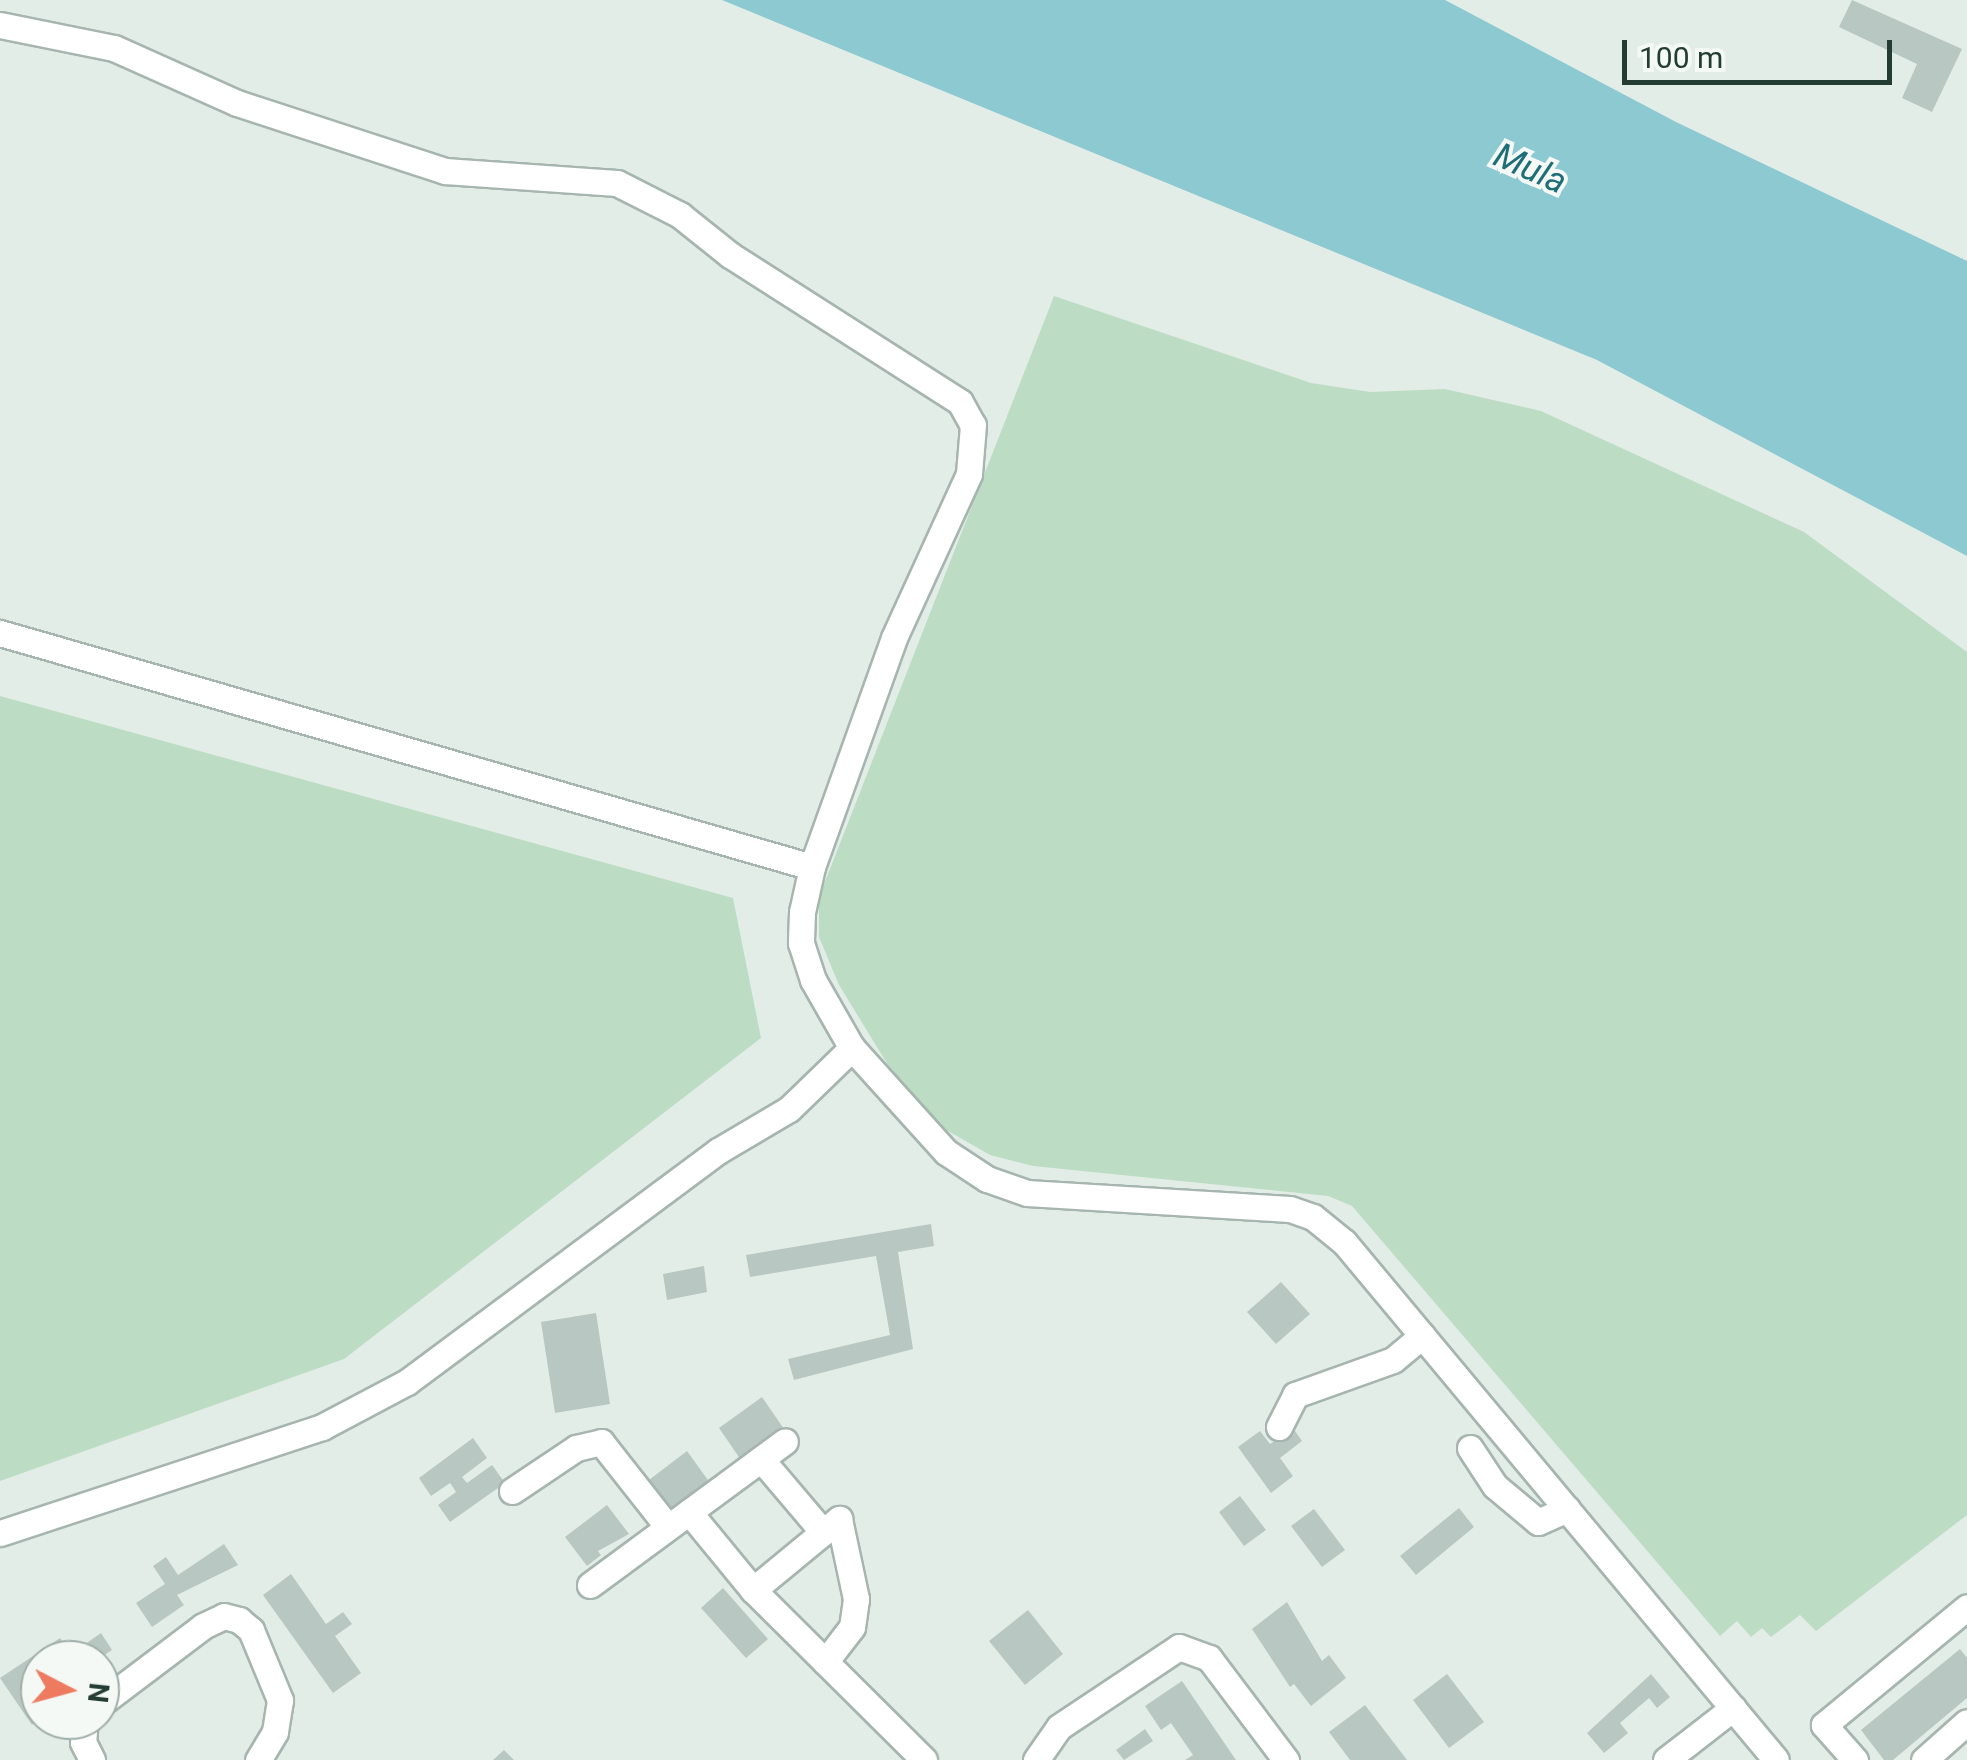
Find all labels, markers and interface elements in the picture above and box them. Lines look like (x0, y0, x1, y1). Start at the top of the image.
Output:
scale bar (1627, 20, 1897, 82)
text: 100 m (1639, 40, 1723, 75)
water label: Mula (1487, 135, 1573, 203)
north arrow (20, 1640, 120, 1740)
text: N (81, 1681, 116, 1705)

